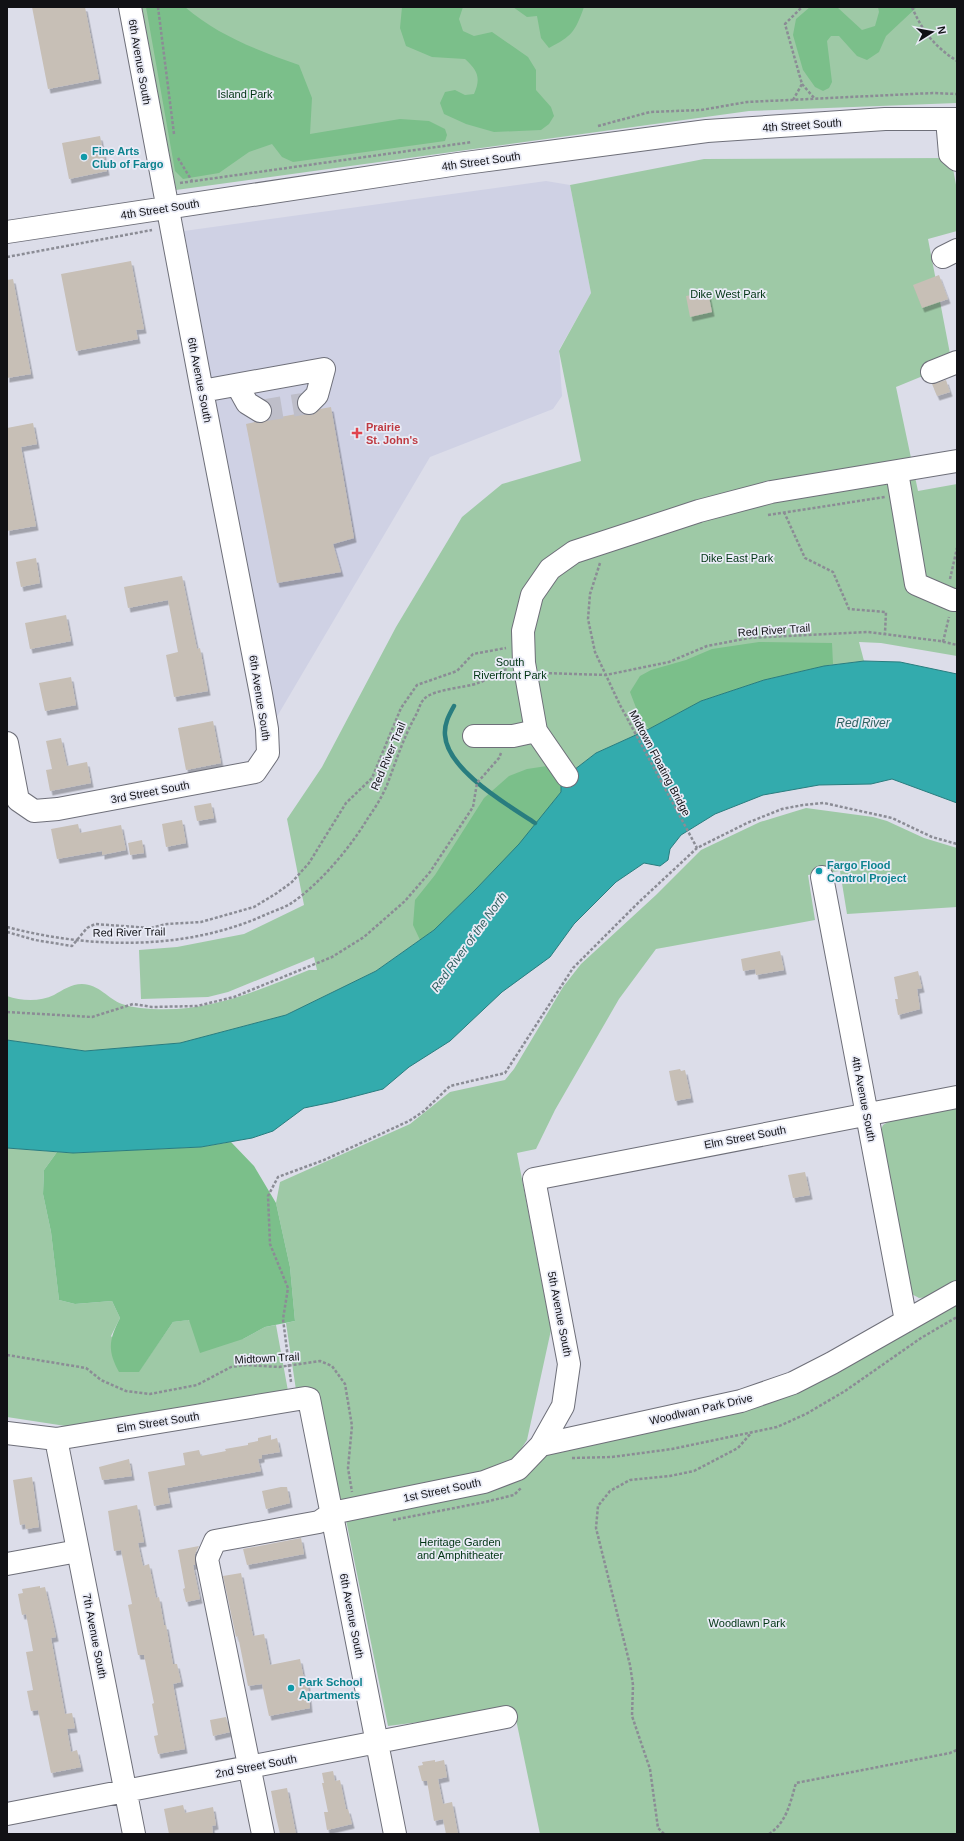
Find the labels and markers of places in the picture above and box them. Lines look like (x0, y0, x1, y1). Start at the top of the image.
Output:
place label: Fine Arts Club of Fargo (92, 145, 164, 170)
marker: Fine Arts Club of Fargo (79, 152, 89, 162)
place label: Prairie St. John's (366, 421, 418, 446)
marker: Prairie St. John's (351, 427, 363, 439)
place label: Fargo Flood Control Project (827, 859, 907, 884)
marker: Fargo Flood Control Project (814, 866, 824, 876)
place label: Park School Apartments (299, 1676, 363, 1701)
marker: Park School Apartments (286, 1683, 296, 1693)

